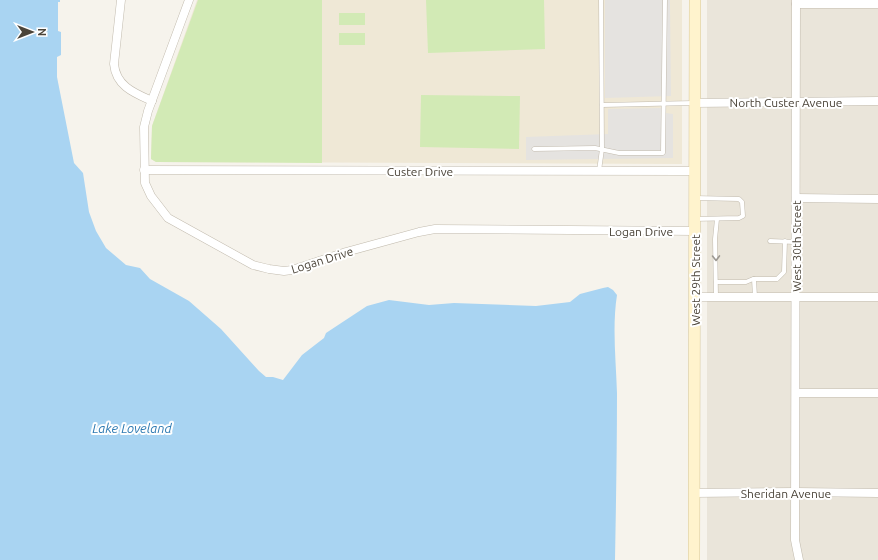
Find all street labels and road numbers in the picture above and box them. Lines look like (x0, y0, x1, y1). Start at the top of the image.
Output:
street label: North Custer Avenue (730, 96, 842, 109)
street label: Custer Drive (387, 165, 453, 178)
street label: West 30th Street (790, 200, 803, 292)
street label: Logan Drive (609, 225, 673, 238)
street label: West 29th Street (689, 234, 702, 326)
street label: Logan Drive (289, 244, 355, 276)
street label: Sheridan Avenue (741, 487, 831, 500)

